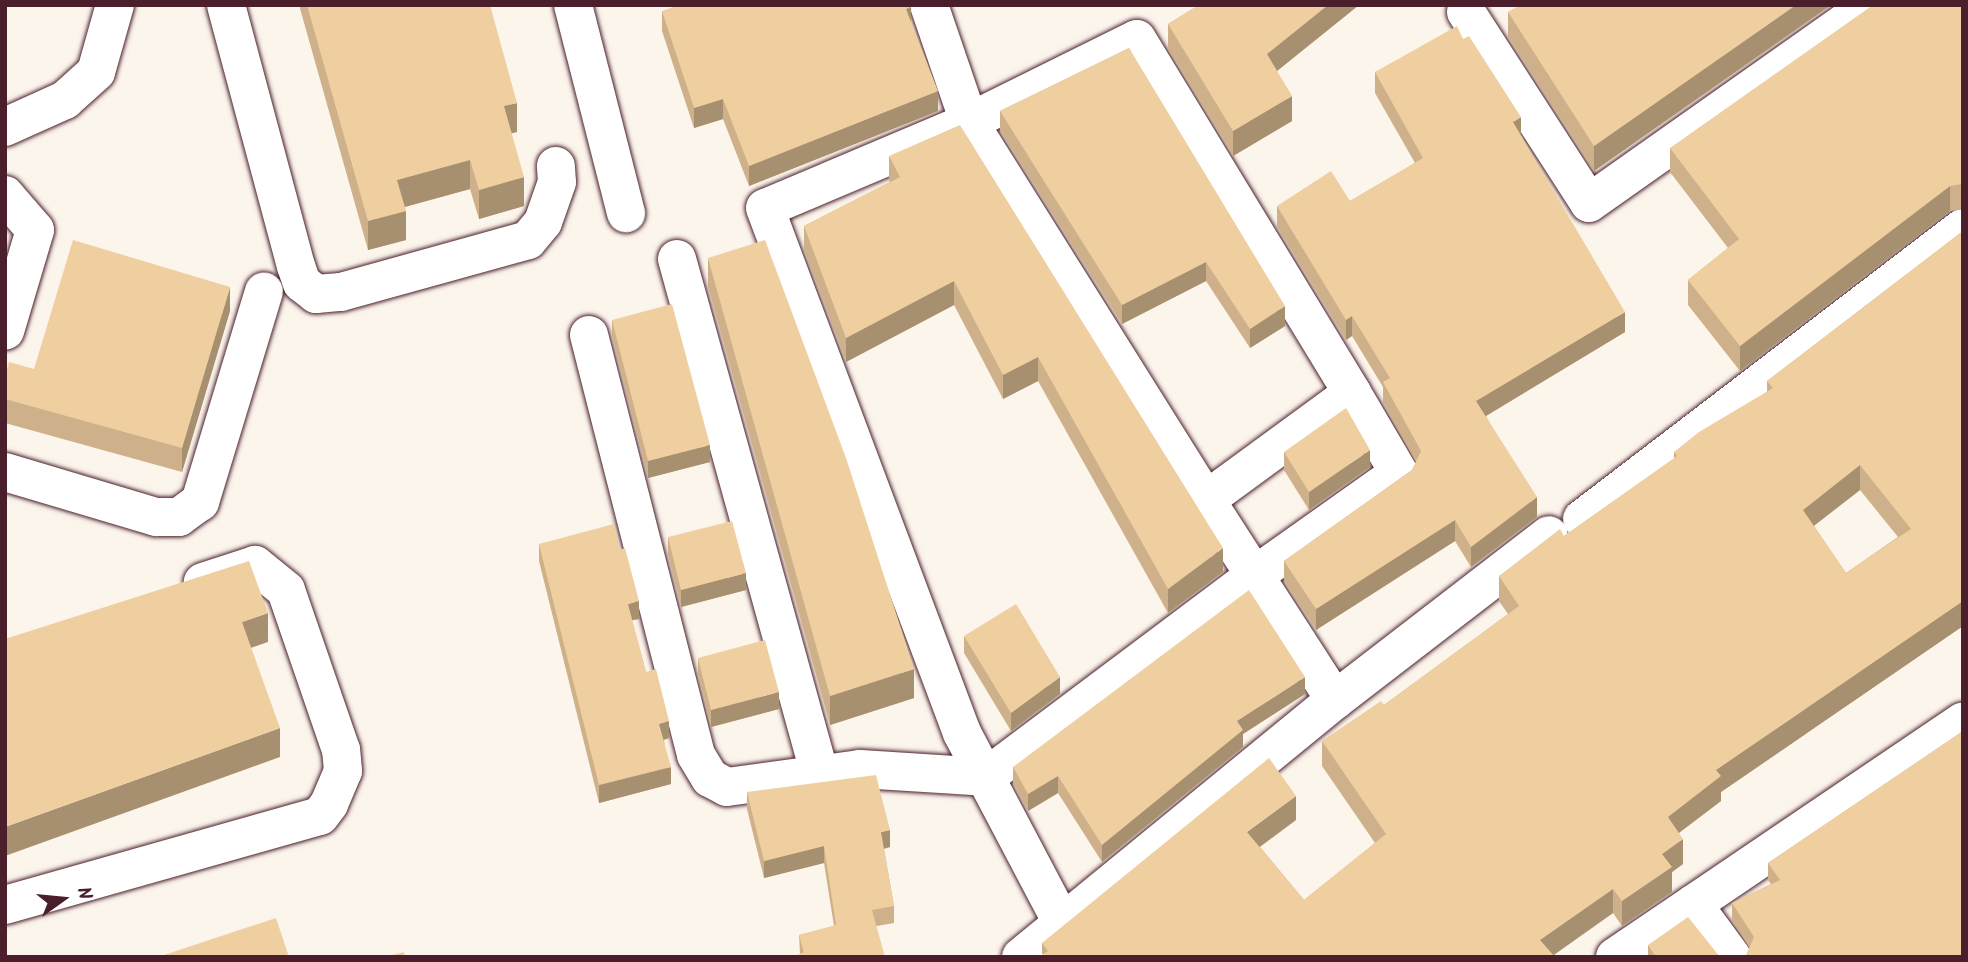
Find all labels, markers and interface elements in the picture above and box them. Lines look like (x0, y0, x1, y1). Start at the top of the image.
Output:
north arrow (28, 864, 98, 934)
text: N (67, 884, 99, 903)

